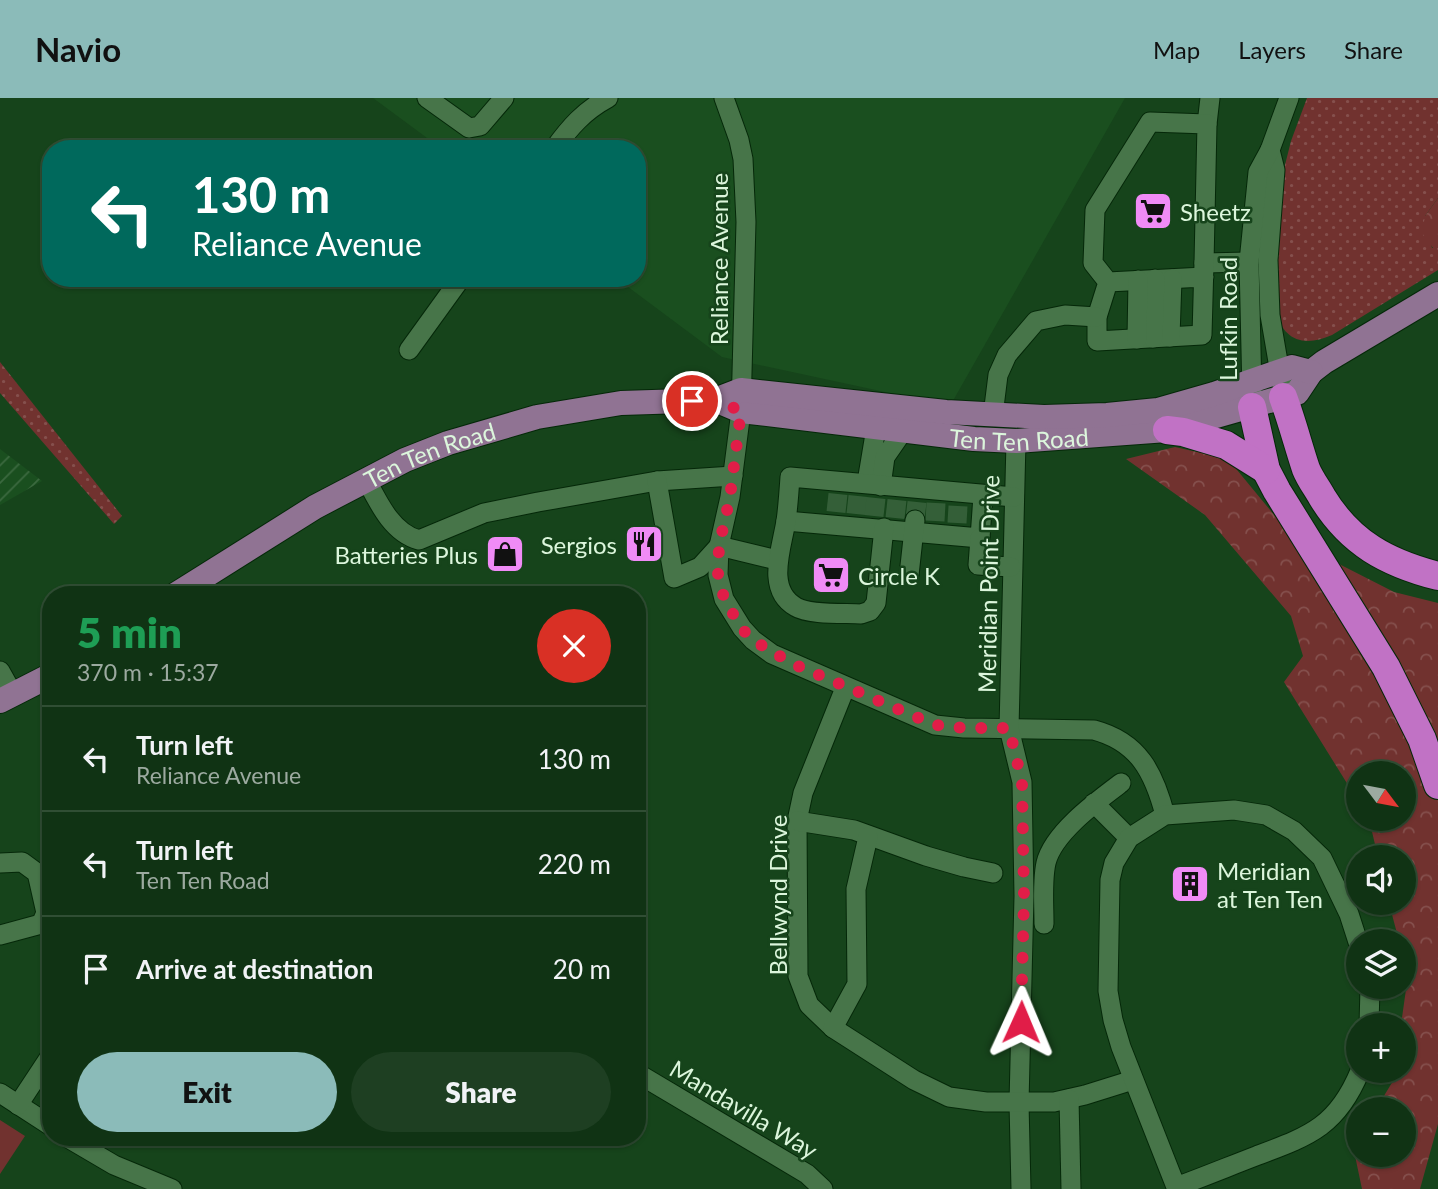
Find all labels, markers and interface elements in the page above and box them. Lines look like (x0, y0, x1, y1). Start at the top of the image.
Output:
text: Navio (35, 29, 121, 69)
text: Map (1153, 35, 1200, 64)
text: Layers (1238, 35, 1306, 64)
text: Share (1344, 35, 1403, 64)
text: 130 m (192, 165, 330, 223)
icon: left (77, 168, 168, 259)
street label: Reliance Avenue (704, 173, 733, 345)
supermarket icon: Sheetz (1132, 190, 1174, 232)
place label: Sheetz (1180, 197, 1251, 226)
text: Reliance Avenue (192, 224, 422, 263)
street label: Lufkin Road (1213, 257, 1242, 381)
pin (662, 371, 722, 431)
icon: arrive (673, 382, 711, 420)
street label: Ten Ten Road (359, 415, 499, 494)
street label: Ten Ten Road (948, 421, 1090, 455)
street label: Meridian Point Drive (972, 475, 1004, 693)
restaurant icon: Sergios (623, 523, 665, 565)
place label: Sergios (541, 530, 617, 559)
shop icon: Batteries Plus (484, 533, 526, 575)
place label: Batteries Plus (334, 540, 478, 569)
supermarket icon: Circle K (810, 554, 852, 596)
place label: Circle K (858, 561, 940, 590)
text: 5 min (77, 607, 182, 657)
button: close (537, 609, 611, 683)
text: 370 m · 15:37 (77, 658, 219, 686)
text: Turn left (136, 729, 233, 761)
icon: left (77, 740, 115, 778)
text: 130 m (538, 743, 611, 775)
text: Reliance Avenue (136, 761, 301, 789)
north arrow (1346, 761, 1416, 831)
map controls (1346, 761, 1416, 1167)
street label: Bellwynd Drive (763, 815, 792, 975)
text: Turn left (136, 834, 233, 866)
icon: left (77, 845, 115, 883)
button: sound (1346, 845, 1416, 915)
text: 220 m (538, 848, 611, 880)
place label: Meridian at Ten Ten (1217, 856, 1323, 913)
building icon: Meridian at Ten Ten (1169, 863, 1211, 905)
text: Ten Ten Road (136, 866, 270, 894)
button: layers (1346, 929, 1416, 999)
icon: arrive (77, 950, 115, 988)
text: Arrive at destination (136, 953, 373, 985)
text: 20 m (553, 953, 611, 985)
position arrow (984, 985, 1058, 1059)
button: + (1346, 1013, 1416, 1083)
button: Exit (77, 1052, 337, 1132)
button: Share (351, 1052, 611, 1132)
street label: Mandavilla Way (665, 1054, 824, 1165)
button: − (1346, 1097, 1416, 1167)

